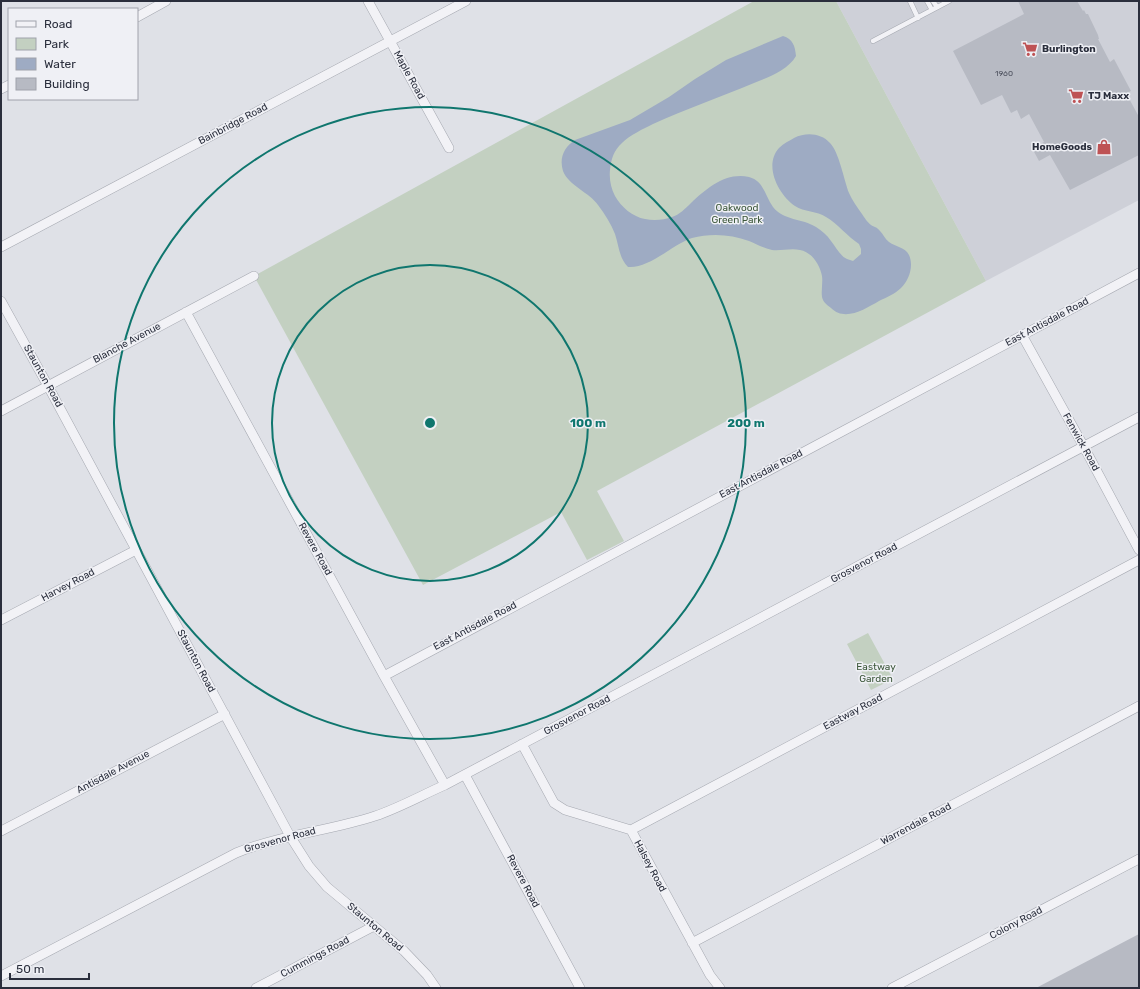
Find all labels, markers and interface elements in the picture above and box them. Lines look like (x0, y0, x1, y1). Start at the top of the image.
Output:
legend (8, 8, 138, 100)
text: Road (44, 17, 72, 31)
text: Park (44, 37, 70, 51)
supermarket icon: Burlington (1021, 40, 1039, 58)
place label: Burlington (1042, 43, 1096, 55)
street label: Maple Road (391, 49, 427, 101)
text: Water (44, 57, 76, 71)
house number: 1960 (995, 69, 1013, 78)
text: Building (44, 77, 90, 91)
supermarket icon: TJ Maxx (1067, 87, 1085, 105)
place label: TJ Maxx (1088, 90, 1129, 102)
street label: Bainbridge Road (196, 101, 270, 147)
shop icon: HomeGoods (1095, 138, 1113, 156)
place label: HomeGoods (1032, 141, 1092, 153)
park label: Oakwood Green Park (711, 202, 763, 226)
street label: East Antisdale Road (1003, 295, 1091, 349)
street label: Blanche Avenue (91, 320, 163, 366)
street label: Staunton Road (21, 343, 65, 409)
street label: Fenwick Road (1060, 411, 1102, 473)
centre of rings (423, 416, 437, 430)
text: 100 m (570, 416, 606, 430)
text: 200 m (727, 416, 765, 430)
street label: East Antisdale Road (717, 447, 805, 501)
street label: Revere Road (296, 521, 334, 577)
street label: Grosvenor Road (829, 540, 899, 586)
street label: Harvey Road (39, 566, 97, 604)
street label: East Antisdale Road (431, 599, 519, 653)
street label: Staunton Road (174, 627, 218, 695)
park label: Eastway Garden (856, 661, 896, 685)
street label: Eastway Road (821, 691, 885, 733)
street label: Grosvenor Road (542, 692, 612, 738)
street label: Antisdale Avenue (74, 748, 152, 796)
street label: Warrendale Road (879, 800, 953, 848)
street label: Grosvenor Road (243, 825, 317, 855)
street label: Halsey Road (631, 838, 669, 894)
street label: Revere Road (504, 852, 542, 910)
street label: Staunton Road (345, 900, 406, 954)
street label: Colony Road (988, 904, 1044, 942)
street label: Cummings Road (279, 934, 351, 980)
scale bar (10, 955, 89, 981)
text: 50 m (16, 962, 44, 976)

